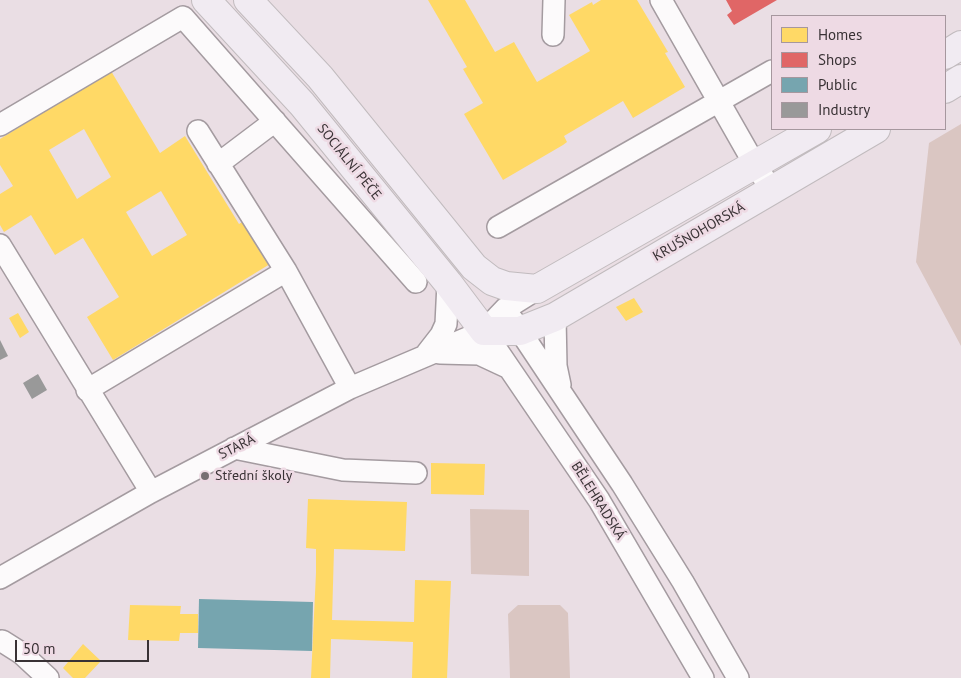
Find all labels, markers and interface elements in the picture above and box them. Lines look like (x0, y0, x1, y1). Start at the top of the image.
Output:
legend (771, 15, 946, 130)
text: Homes (818, 25, 862, 44)
text: Shops (818, 50, 857, 69)
text: Public (818, 75, 857, 94)
text: Industry (818, 100, 870, 119)
street label: SOCIÁLNÍ PÉČE (313, 121, 385, 203)
street label: KRUŠNOHORSKÁ (650, 199, 748, 265)
street label: STARÁ (216, 431, 258, 463)
street label: BĚLEHRADSKÁ (567, 459, 629, 543)
place label: Střední školy (215, 468, 292, 484)
marker: Střední školy (199, 470, 211, 482)
scale bar (18, 630, 151, 662)
text: 50 m (23, 639, 56, 658)

